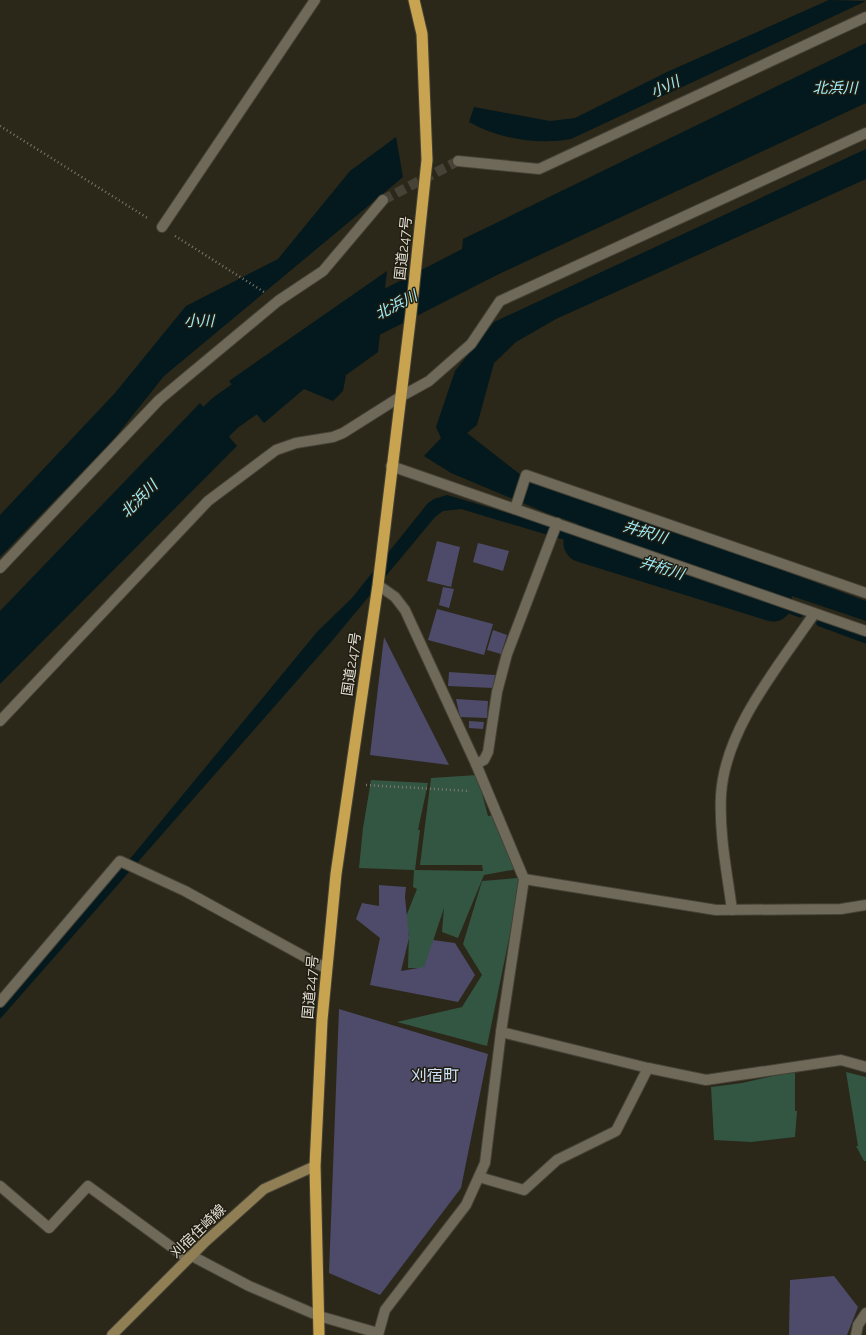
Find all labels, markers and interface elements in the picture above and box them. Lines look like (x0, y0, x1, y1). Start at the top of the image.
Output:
water label: 小川 (648, 72, 684, 101)
water label: 北浜川 (812, 79, 859, 97)
street label: 国道247号 (392, 215, 414, 281)
water label: 北浜川 (372, 286, 422, 323)
water label: 小川 (184, 312, 216, 330)
water label: 北浜川 (117, 475, 163, 521)
water label: 井択川 (621, 517, 671, 548)
water label: 井桁川 (638, 553, 688, 584)
street label: 国道247号 (339, 631, 363, 697)
street label: 国道247号 (299, 954, 321, 1020)
district label: 刈宿町 (411, 1066, 459, 1085)
street label: 刈宿住崎線 (167, 1201, 229, 1261)

